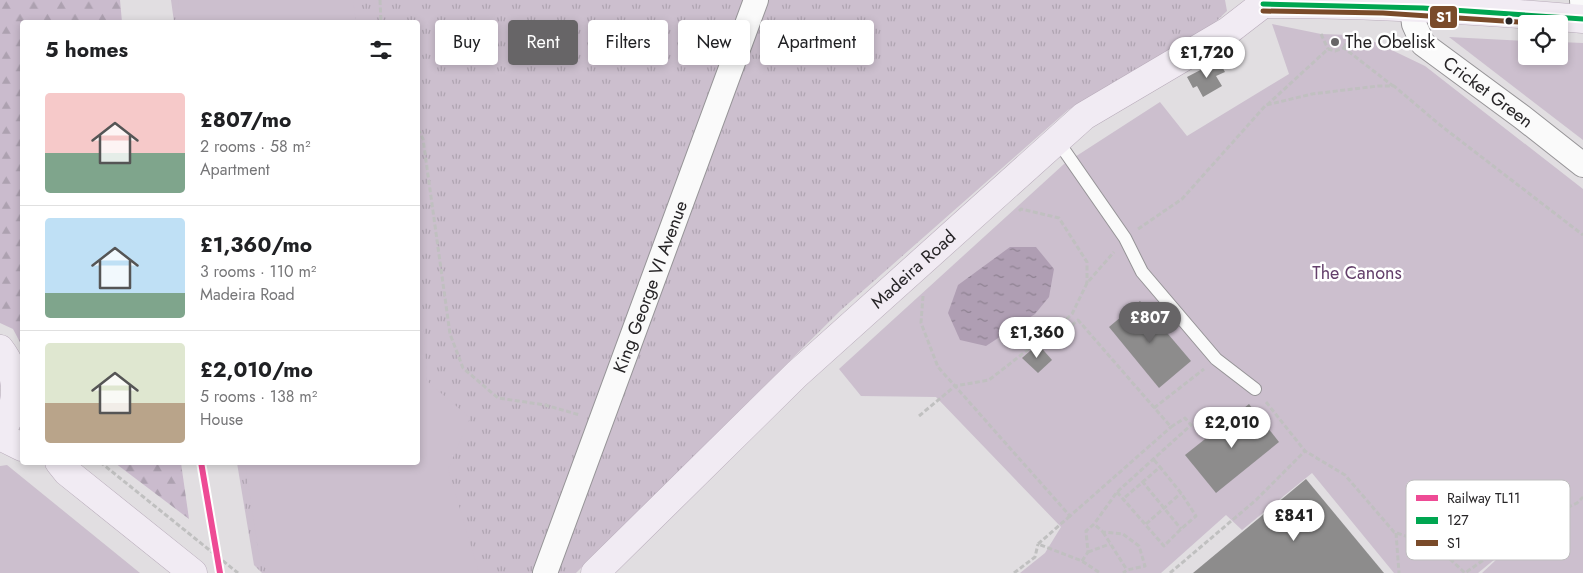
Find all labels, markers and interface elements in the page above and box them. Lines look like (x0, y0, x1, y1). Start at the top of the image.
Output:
line badge: S1 (1429, 5, 1458, 29)
text: S1 (1436, 7, 1452, 27)
map controls (1518, 15, 1568, 65)
button: locate (1518, 15, 1568, 65)
unlabelled marker (1504, 16, 1514, 26)
chip: Buy (435, 20, 498, 65)
chip: Rent (508, 20, 578, 65)
chip: Filters (588, 20, 668, 65)
chip: New (678, 20, 750, 65)
chip: Apartment (760, 20, 874, 65)
place label: The Obelisk (1345, 29, 1435, 55)
text: 5 homes (45, 35, 128, 65)
icon: filters (367, 36, 395, 64)
pin: £1,720 (1166, 36, 1248, 79)
marker: The Obelisk (1329, 36, 1341, 48)
text: £1,720 (1180, 41, 1234, 64)
street label: Cricket Green (1438, 50, 1539, 134)
text: £807/mo (200, 105, 291, 135)
icon: home (85, 113, 145, 173)
text: 2 rooms · 58 m² (200, 135, 311, 158)
text: Apartment (200, 158, 270, 181)
street label: King George VI Avenue (607, 197, 694, 377)
street label: Madeira Road (865, 224, 962, 315)
text: £1,360/mo (200, 230, 312, 260)
icon: home (85, 238, 145, 298)
text: 3 rooms · 110 m² (200, 260, 316, 283)
park label: The Canons (1312, 260, 1402, 286)
text: Madeira Road (200, 283, 295, 306)
pin: £807 (1120, 302, 1180, 344)
text: £807 (1130, 306, 1170, 329)
pin: £1,360 (996, 316, 1078, 359)
text: £1,360 (1010, 321, 1064, 344)
text: £2,010/mo (200, 355, 313, 385)
icon: home (85, 363, 145, 423)
text: 5 rooms · 138 m² (200, 385, 317, 408)
pin: £2,010 (1191, 406, 1273, 449)
text: House (200, 408, 243, 431)
text: £2,010 (1205, 411, 1259, 434)
legend (1406, 480, 1570, 560)
text: Railway TL11 (1447, 488, 1520, 508)
pin: £841 (1264, 500, 1324, 542)
text: £841 (1274, 504, 1314, 527)
text: 127 (1447, 510, 1469, 530)
text: S1 (1447, 533, 1461, 553)

